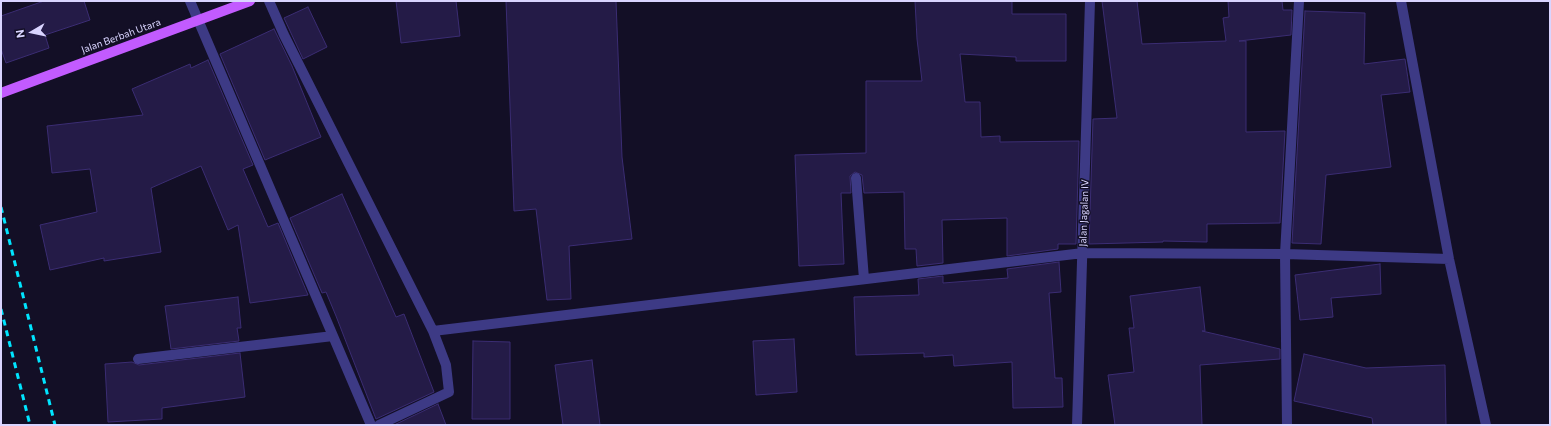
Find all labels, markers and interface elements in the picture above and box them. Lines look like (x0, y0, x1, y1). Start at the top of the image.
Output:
north arrow (12, 12, 52, 52)
street label: Jalan Berbah Utara (80, 16, 162, 56)
text: N (13, 29, 27, 39)
street label: Jalan Jagalan IV (1077, 179, 1091, 247)

